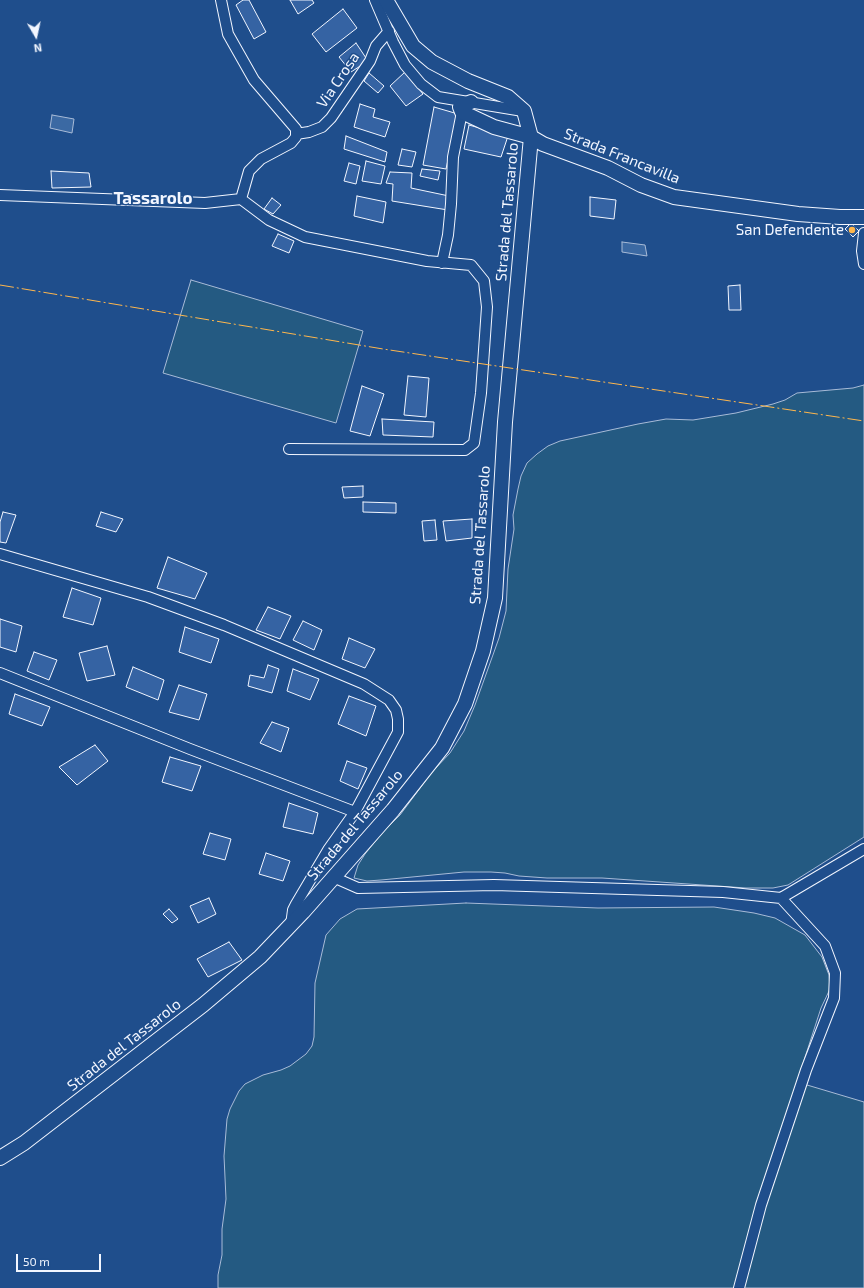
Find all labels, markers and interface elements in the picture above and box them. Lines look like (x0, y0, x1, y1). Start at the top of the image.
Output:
north arrow (16, 16, 56, 56)
text: N (33, 41, 43, 55)
street label: Via Crosa (313, 49, 363, 111)
street label: Strada Francavilla (561, 124, 683, 188)
street label: Strada del Tassarolo (492, 142, 522, 282)
district label: Tassarolo (114, 188, 192, 208)
place label: San Defendente (736, 221, 844, 239)
marker: San Defendente (847, 225, 857, 235)
street label: Strada del Tassarolo (466, 465, 494, 605)
street label: Strada del Tassarolo (303, 766, 407, 884)
street label: Strada del Tassarolo (64, 995, 184, 1095)
scale bar (18, 1246, 103, 1272)
text: 50 m (23, 1254, 50, 1268)

